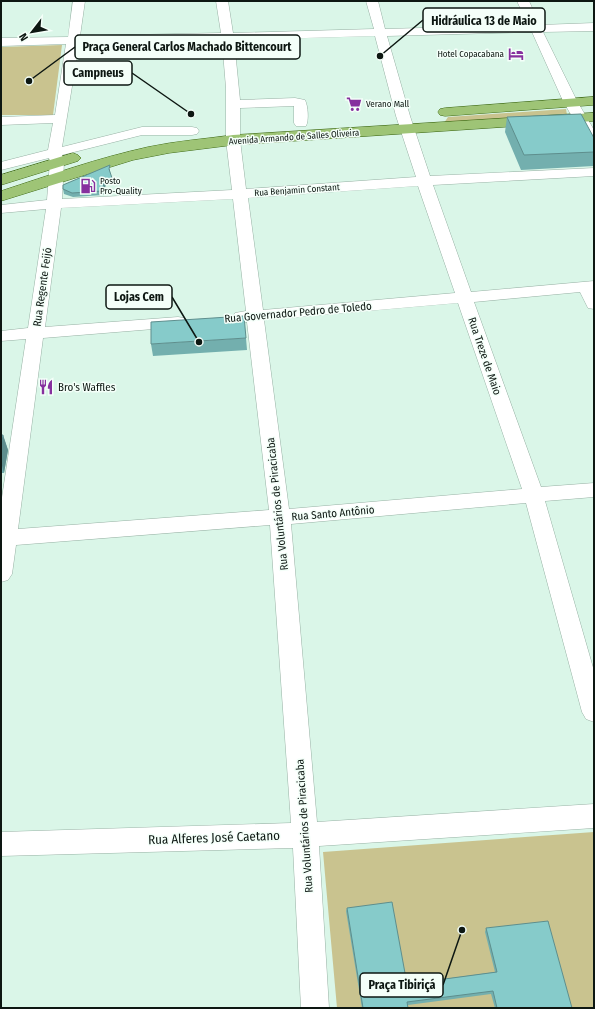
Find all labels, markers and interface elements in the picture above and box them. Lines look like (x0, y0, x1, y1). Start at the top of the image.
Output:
callout: Hidráulica 13 de Maio (423, 8, 545, 32)
north arrow (12, 12, 52, 52)
text: Hidráulica 13 de Maio (431, 14, 537, 28)
text: N (17, 31, 31, 43)
callout: Praça General Carlos Machado Bittencourt (75, 35, 300, 59)
text: Praça General Carlos Machado Bittencourt (82, 40, 292, 55)
hotel icon: Hotel Copacabana (507, 45, 525, 63)
place label: Hotel Copacabana (437, 49, 505, 59)
callout: Campneus (64, 61, 132, 85)
text: Campneus (72, 66, 125, 80)
supermarket icon: Verano Mall (345, 95, 363, 113)
place label: Verano Mall (366, 99, 410, 109)
street label: Avenida Armando de Salles Oliveira (228, 127, 360, 147)
place label: Posto Pro-Quality (100, 176, 142, 196)
fuel station icon: Posto Pro-Quality (79, 177, 97, 195)
street label: Rua Benjamin Constant (254, 182, 340, 198)
street label: Rua Regente Feijó (31, 246, 55, 328)
callout: Lojas Cem (106, 285, 172, 309)
text: Lojas Cem (114, 290, 164, 304)
street label: Rua Governador Pedro de Toledo (224, 300, 373, 325)
street label: Rua Treze de Maio (465, 316, 504, 397)
restaurant icon: Bro's Waffles (37, 378, 55, 396)
place label: Bro's Waffles (58, 381, 116, 394)
street label: Rua Voluntários de Piracicaba (264, 437, 291, 571)
street label: Rua Santo Antônio (291, 503, 375, 524)
street label: Rua Voluntários de Piracicaba (293, 759, 316, 893)
street label: Rua Alferes José Caetano (148, 828, 280, 847)
callout: Praça Tibiriçá (360, 973, 443, 997)
text: Praça Tibiriçá (368, 978, 436, 993)

